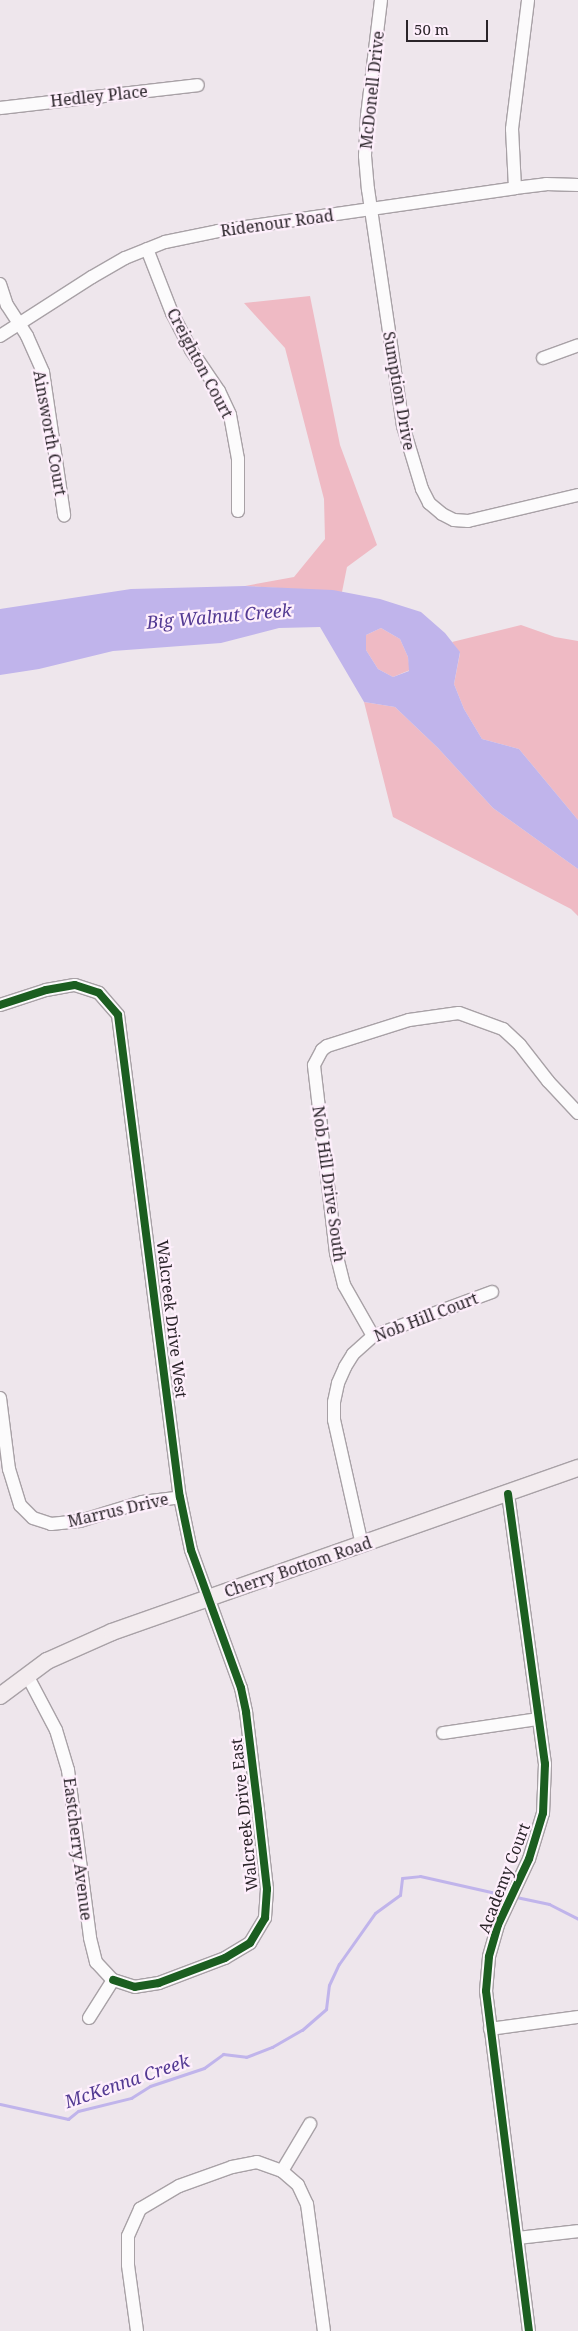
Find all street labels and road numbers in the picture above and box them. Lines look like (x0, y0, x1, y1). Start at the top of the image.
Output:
street label: McDonell Drive (356, 30, 388, 150)
street label: Hedley Place (49, 81, 149, 111)
street label: Ridenour Road (219, 206, 335, 240)
street label: Creighton Court (163, 305, 237, 421)
street label: Sumption Drive (379, 330, 419, 452)
street label: Ainsworth Court (30, 369, 70, 497)
street label: Nob Hill Drive South (309, 1105, 349, 1263)
street label: Walcreek Drive West (153, 1239, 191, 1399)
street label: Nob Hill Court (371, 1288, 481, 1346)
street label: Marrus Drive (66, 1489, 170, 1531)
street label: Cherry Bottom Road (222, 1533, 374, 1601)
street label: Walcreek Drive East (226, 1738, 262, 1892)
street label: Eastcherry Avenue (60, 1776, 96, 1922)
street label: Academy Court (474, 1820, 534, 1936)

